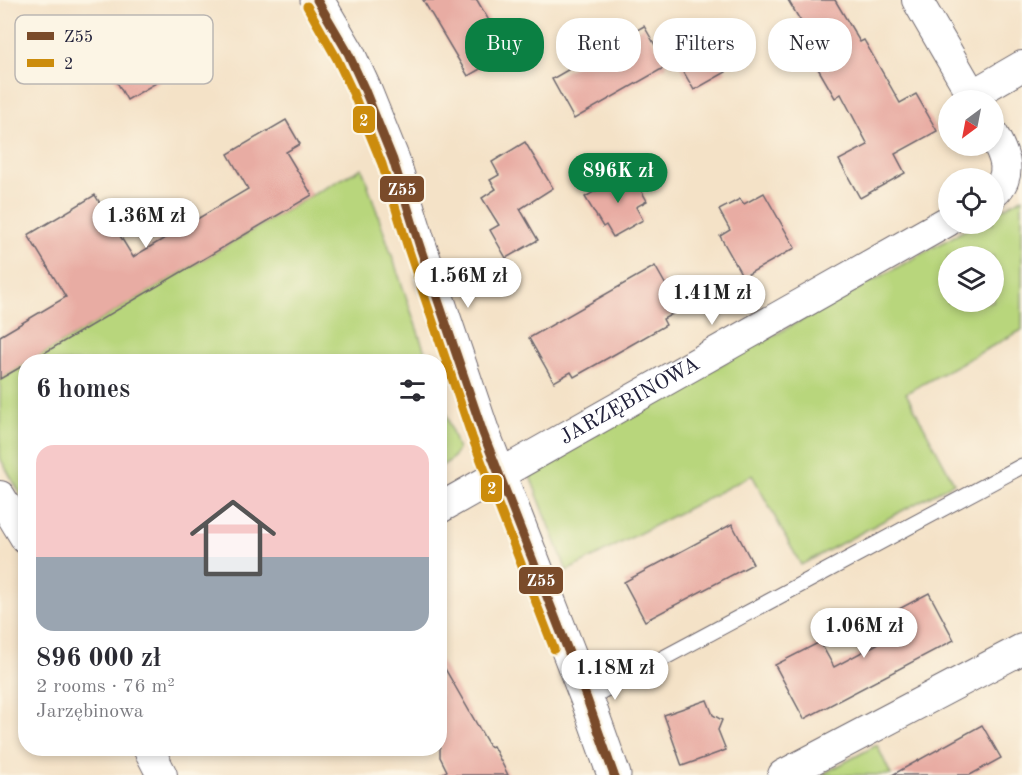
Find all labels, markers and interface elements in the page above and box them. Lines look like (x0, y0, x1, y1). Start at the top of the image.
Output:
legend (15, 15, 213, 84)
chip: Buy (465, 18, 544, 72)
chip: Rent (556, 18, 641, 72)
chip: Filters (653, 18, 756, 72)
chip: New (768, 18, 852, 72)
text: Z55 (64, 30, 93, 46)
text: 2 (64, 57, 73, 73)
north arrow (938, 90, 1004, 156)
map controls (938, 90, 1004, 312)
line badge: 2 (352, 105, 376, 134)
text: 2 (359, 114, 369, 130)
pin: 896K zł (563, 153, 673, 204)
text: 896K zł (582, 162, 654, 182)
button: locate (938, 168, 1004, 234)
line badge: Z55 (379, 175, 425, 203)
text: Z55 (388, 183, 417, 199)
pin: 1.36M zł (84, 198, 208, 249)
text: 1.36M zł (106, 207, 186, 227)
button: layers (938, 246, 1004, 312)
pin: 1.56M zł (406, 258, 530, 309)
text: 1.56M zł (428, 267, 508, 287)
pin: 1.41M zł (650, 275, 774, 326)
text: 1.41M zł (672, 284, 752, 304)
street label: JARZĘBINOWA (556, 353, 703, 448)
icon: filters (396, 374, 429, 407)
text: 6 homes (36, 377, 130, 403)
line badge: 2 (480, 474, 503, 503)
text: 2 (487, 482, 497, 498)
icon: home (179, 484, 287, 592)
line badge: Z55 (518, 566, 564, 595)
text: Z55 (527, 574, 556, 590)
pin: 1.06M zł (802, 608, 926, 659)
text: 1.06M zł (824, 617, 904, 637)
text: 896 000 zł (36, 646, 161, 672)
pin: 1.18M zł (553, 650, 677, 701)
text: 1.18M zł (575, 659, 655, 679)
text: 2 rooms · 76 m² (36, 677, 175, 697)
text: Jarzębinowa (36, 702, 144, 722)

